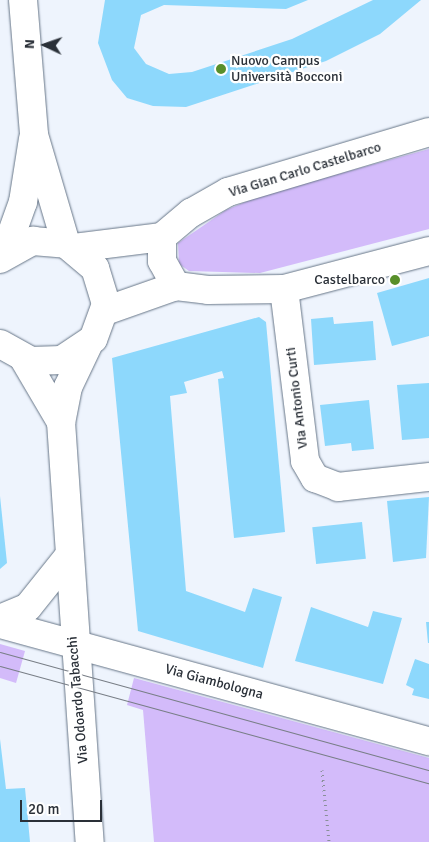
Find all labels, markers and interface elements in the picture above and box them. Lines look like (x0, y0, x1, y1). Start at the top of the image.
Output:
north arrow (20, 20, 70, 70)
text: N (21, 39, 38, 50)
place label: Nuovo Campus Università Bocconi (231, 53, 342, 85)
marker: Nuovo Campus Università Bocconi (215, 63, 227, 75)
street label: Via Gian Carlo Castelbarco (227, 139, 383, 201)
place label: Castelbarco (314, 272, 385, 288)
marker: Castelbarco (389, 274, 401, 286)
street label: Via Antonio Curti (282, 346, 312, 450)
street label: Via Odoardo Tabacchi (64, 636, 92, 764)
street label: Via Giambologna (163, 661, 265, 703)
scale bar (22, 790, 105, 822)
text: 20 m (28, 800, 59, 818)

